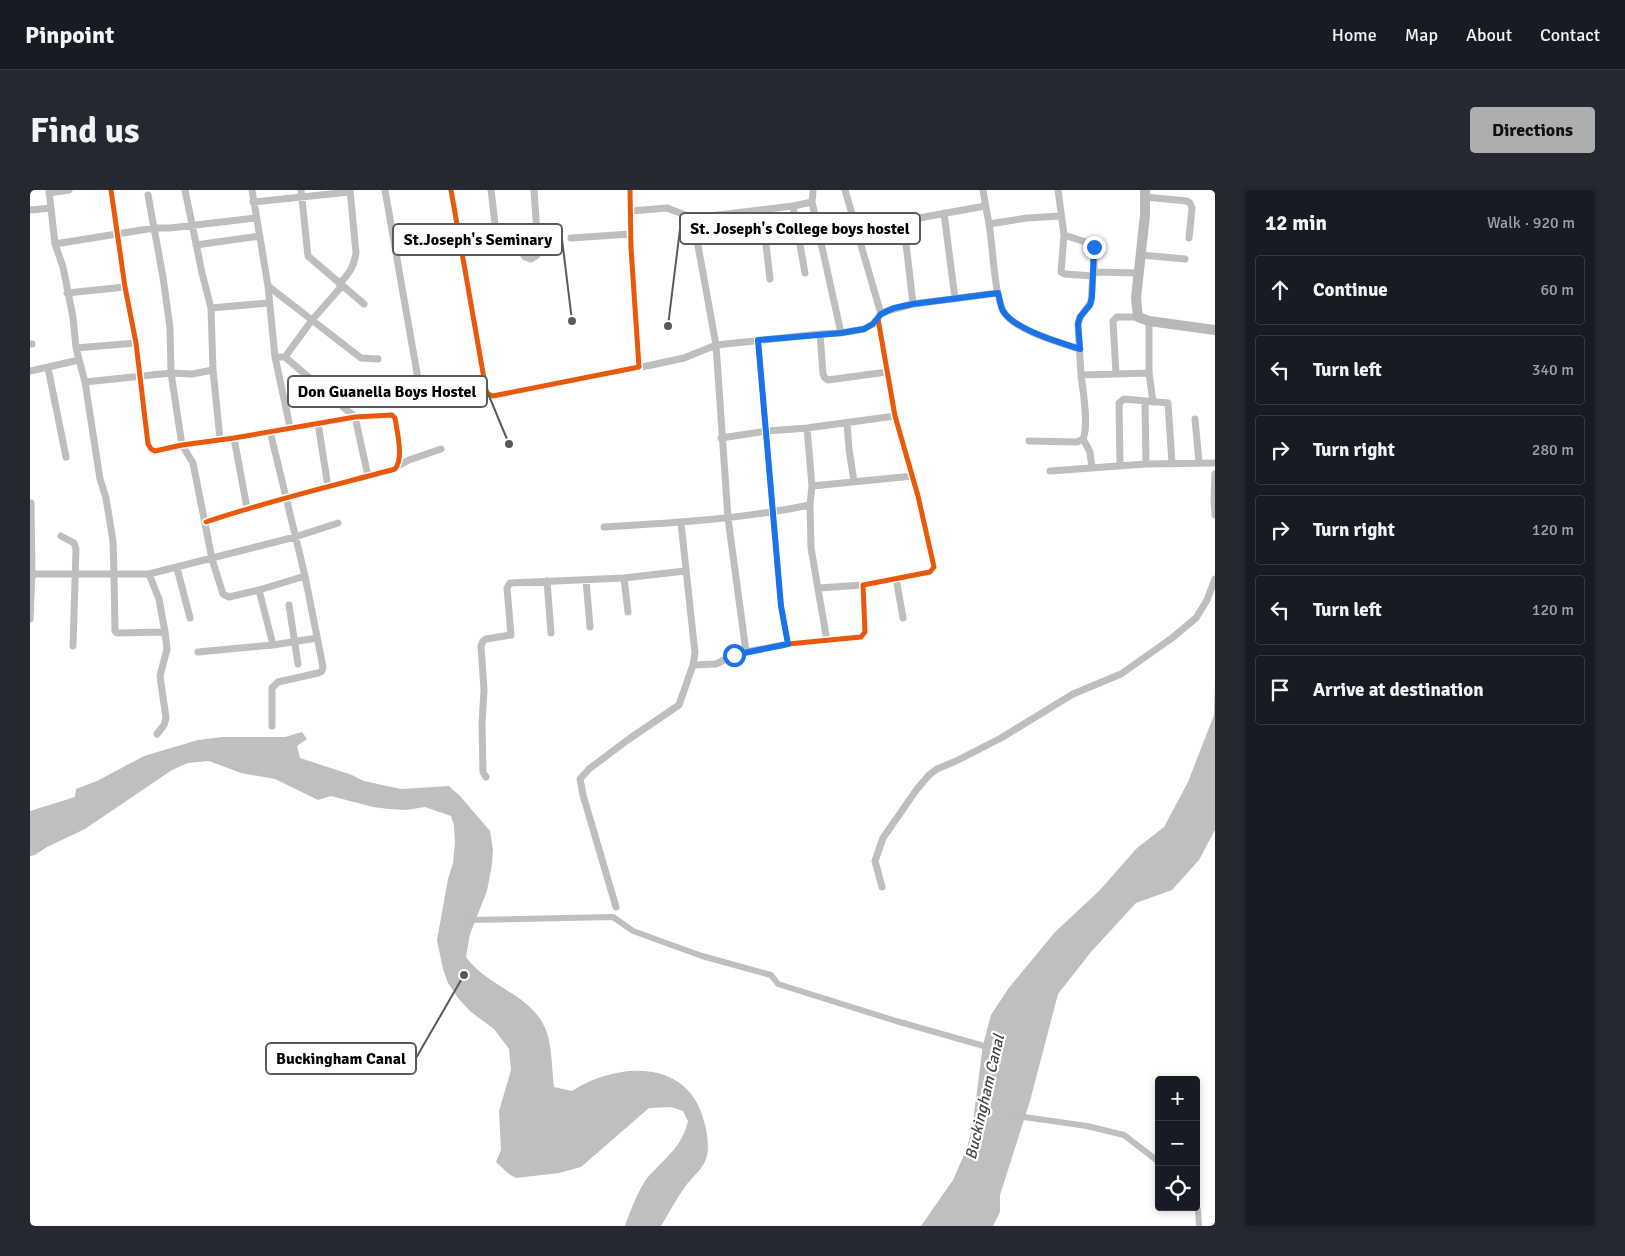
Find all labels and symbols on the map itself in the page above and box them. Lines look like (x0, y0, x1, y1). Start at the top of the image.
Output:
callout: St. Joseph's College boys hostel (680, 213, 920, 244)
text: St. Joseph's College boys hostel (690, 219, 910, 239)
callout: St.Joseph's Seminary (393, 224, 562, 255)
text: St.Joseph's Seminary (404, 230, 552, 250)
route end (1083, 236, 1106, 259)
callout: Don Guanella Boys Hostel (288, 376, 487, 407)
text: Don Guanella Boys Hostel (298, 382, 476, 402)
route start (723, 644, 746, 667)
water label: Buckingham Canal (961, 1032, 1009, 1162)
callout: Buckingham Canal (266, 1043, 416, 1074)
text: Buckingham Canal (276, 1049, 406, 1069)

